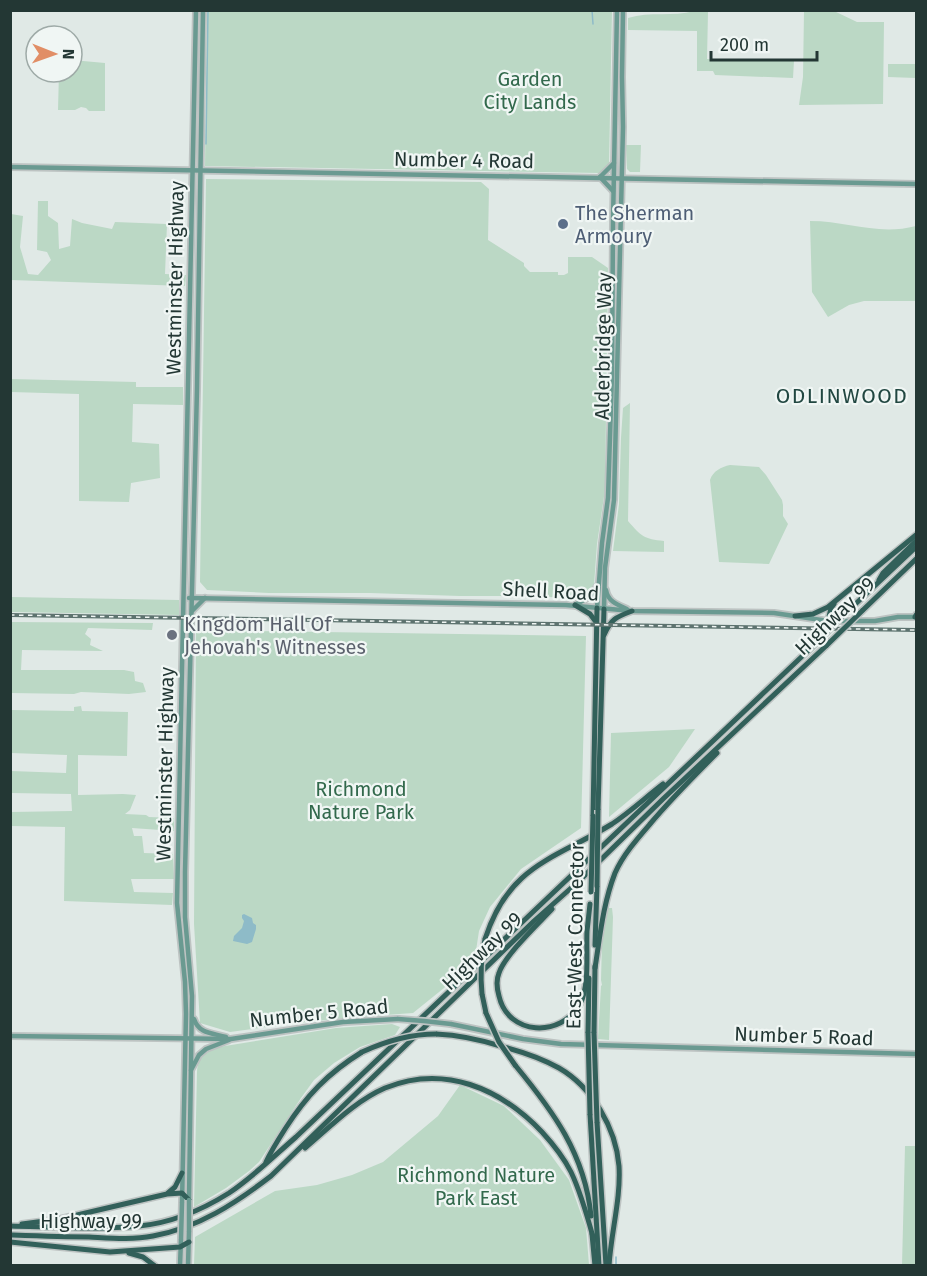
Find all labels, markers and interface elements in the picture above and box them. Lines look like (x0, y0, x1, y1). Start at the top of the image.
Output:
north arrow (24, 24, 84, 84)
scale bar (711, 24, 818, 62)
text: 200 m (720, 34, 769, 56)
text: N (59, 49, 78, 60)
park label: Garden City Lands (484, 67, 576, 114)
street label: Number 4 Road (394, 147, 534, 173)
street label: Westminster Highway (161, 180, 189, 375)
place label: The Sherman Armoury (575, 201, 694, 248)
marker: The Sherman Armoury (556, 217, 570, 231)
street label: Alderbridge Way (590, 272, 616, 420)
district label: ODLINWOOD (776, 383, 908, 409)
street label: Highway 99 (790, 572, 880, 660)
street label: Shell Road (502, 576, 600, 606)
place label: Kingdom Hall Of Jehovah's Witnesses (184, 612, 366, 659)
marker: Kingdom Hall Of Jehovah's Witnesses (165, 628, 179, 642)
street label: Westminster Highway (151, 666, 179, 861)
park label: Richmond Nature Park (308, 777, 415, 824)
street label: East-West Connector (561, 842, 589, 1030)
street label: Highway 99 (437, 907, 527, 995)
street label: Number 5 Road (248, 994, 390, 1032)
street label: Number 5 Road (734, 1022, 874, 1050)
park label: Richmond Nature Park East (397, 1163, 555, 1210)
street label: Highway 99 (40, 1209, 142, 1233)

